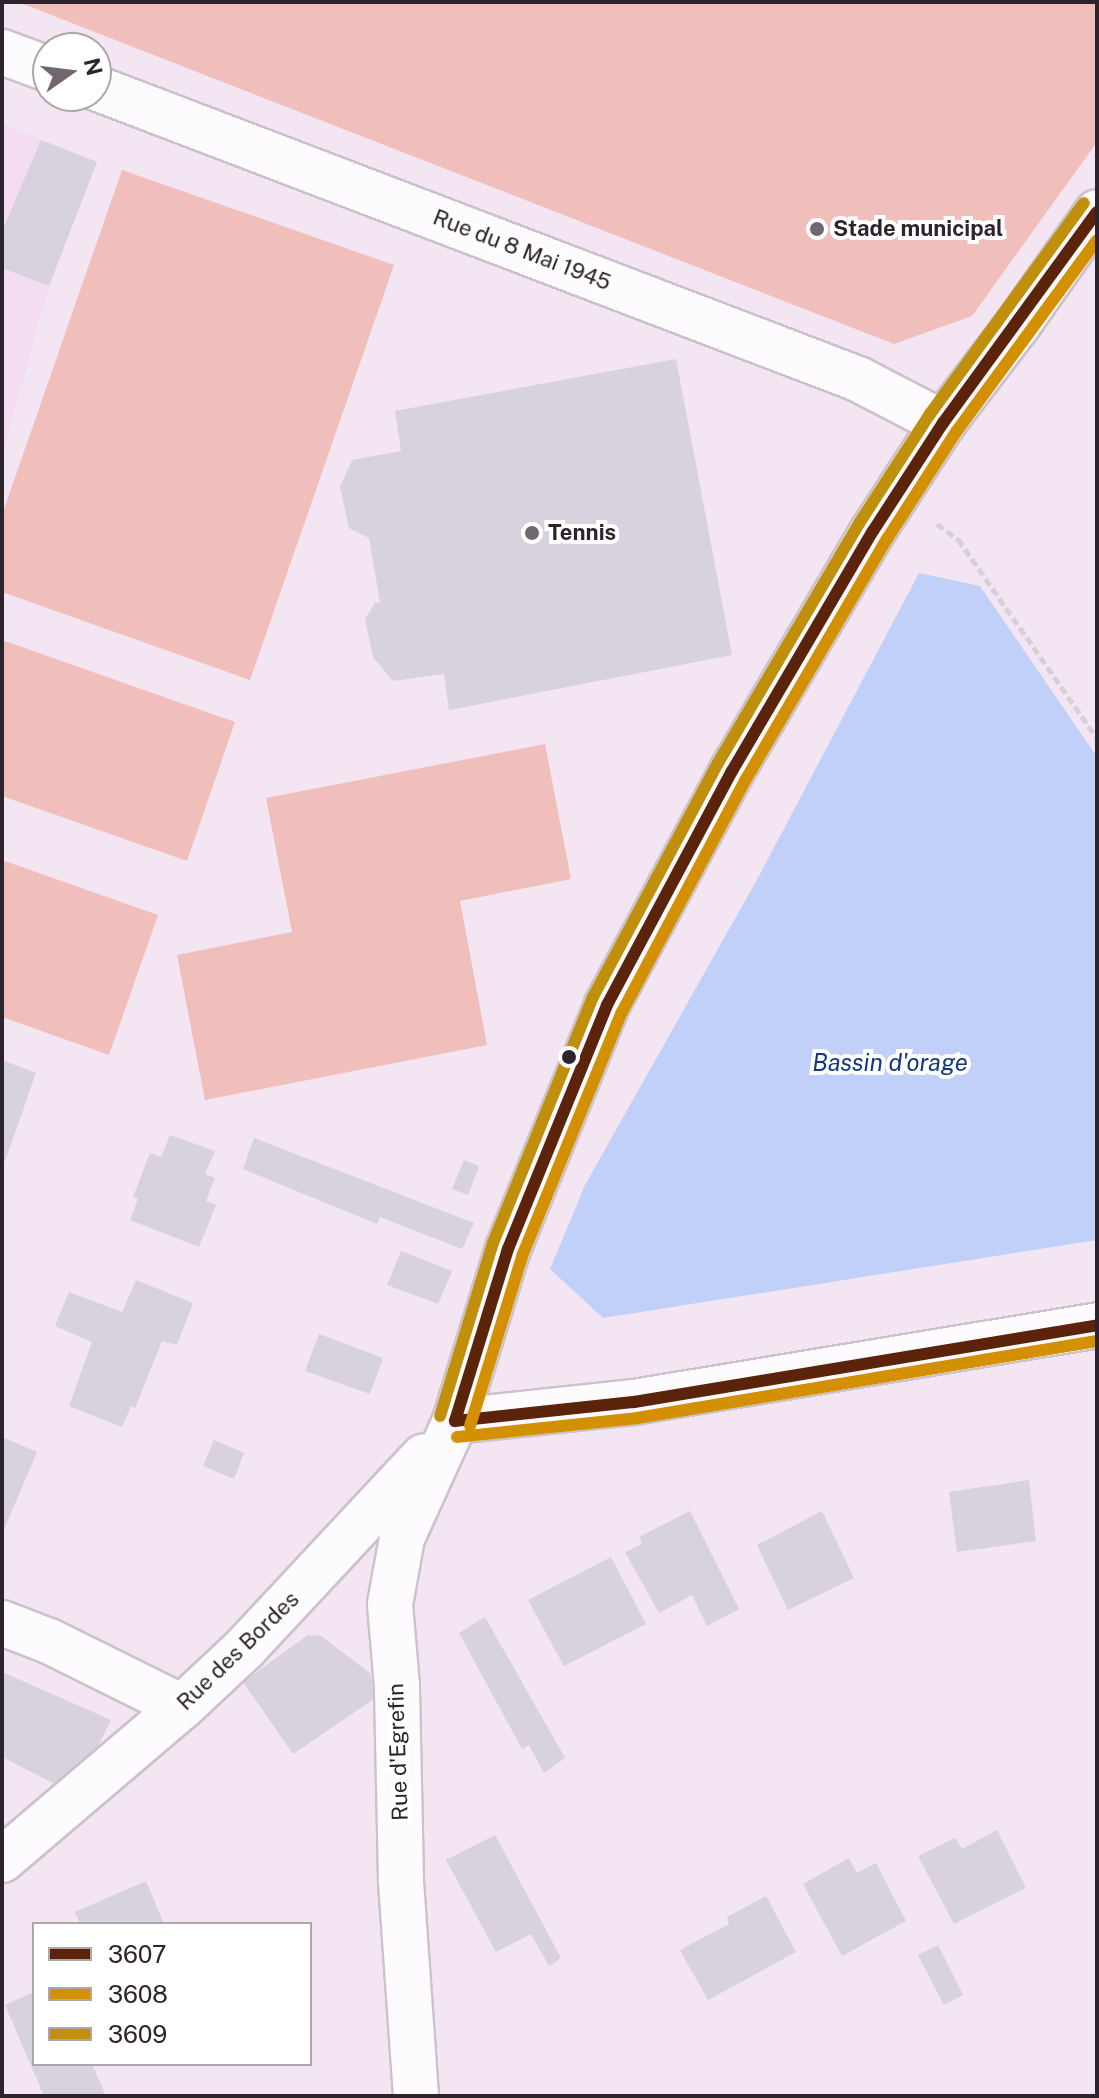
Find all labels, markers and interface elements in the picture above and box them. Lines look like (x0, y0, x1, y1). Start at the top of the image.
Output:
north arrow (32, 32, 112, 112)
text: N (79, 55, 108, 78)
street label: Rue du 8 Mai 1945 (429, 204, 615, 296)
place label: Stade municipal (833, 216, 1003, 242)
marker: Stade municipal (808, 220, 826, 238)
place label: Tennis (548, 520, 616, 546)
marker: Tennis (523, 524, 541, 542)
unlabelled marker (561, 1049, 577, 1065)
water label: Bassin d'orage (812, 1049, 968, 1077)
street label: Rue des Bordes (171, 1586, 305, 1716)
street label: Rue d'Egrefin (382, 1683, 414, 1821)
legend (32, 1922, 312, 2066)
text: 3607 (108, 1940, 166, 1968)
text: 3608 (108, 1980, 168, 2008)
text: 3609 (108, 2020, 167, 2048)

